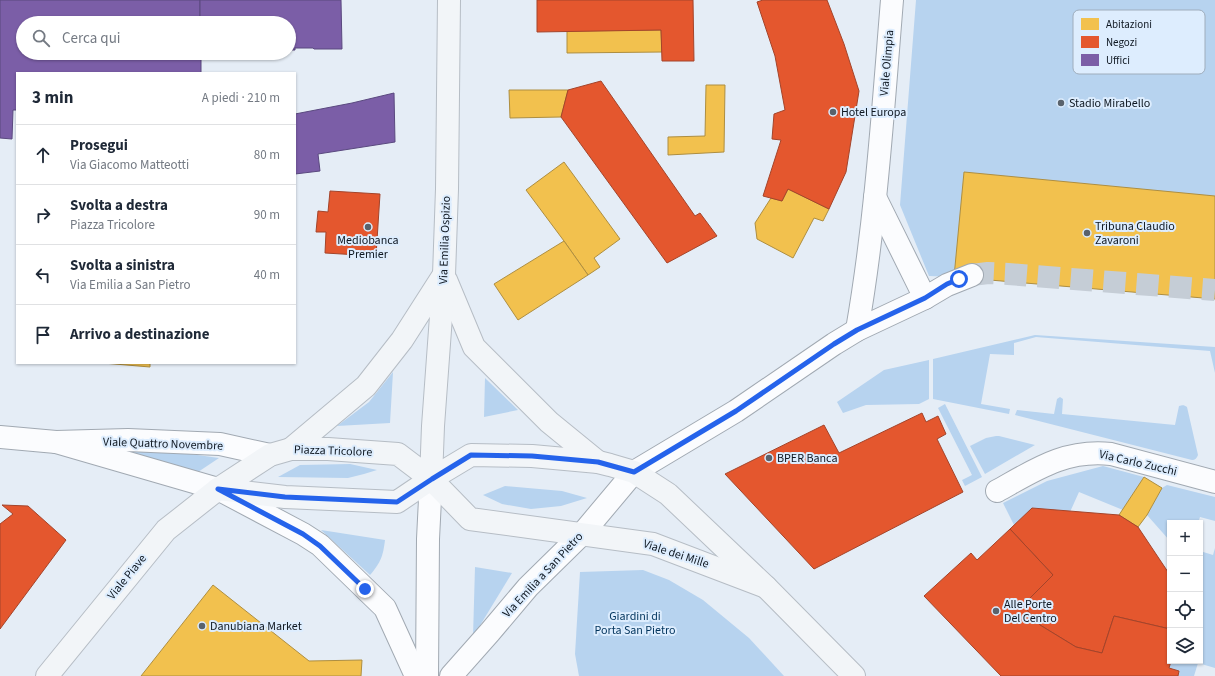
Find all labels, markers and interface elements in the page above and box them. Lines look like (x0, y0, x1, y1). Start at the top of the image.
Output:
legend (1073, 10, 1205, 74)
search box (16, 16, 296, 60)
text: Abitazioni (1106, 17, 1152, 32)
icon: search (30, 27, 52, 49)
text: Cerca qui (62, 28, 121, 49)
street label: Viale Olimpia (876, 29, 898, 97)
text: Negozi (1106, 35, 1137, 50)
text: Uffici (1106, 53, 1130, 68)
text: 3 min (32, 86, 73, 110)
text: A piedi · 210 m (202, 89, 280, 107)
place label: Stadio Mirabello (1069, 95, 1150, 112)
marker: Stadio Mirabello (1056, 98, 1066, 108)
place label: Hotel Europa (841, 104, 906, 121)
marker: Hotel Europa (828, 107, 838, 117)
text: Prosegui (70, 135, 128, 156)
icon: ahead (32, 144, 54, 166)
text: 80 m (254, 146, 280, 164)
text: Via Giacomo Matteotti (70, 156, 189, 174)
text: Svolta a destra (70, 195, 168, 216)
street label: Via Emilia Ospizio (435, 196, 455, 284)
icon: right (32, 204, 54, 226)
text: 90 m (254, 206, 280, 224)
text: Piazza Tricolore (70, 216, 155, 234)
place label: Tribuna Claudio Zavaroni (1095, 218, 1175, 249)
marker: Mediobanca Premier (363, 222, 373, 232)
marker: Tribuna Claudio Zavaroni (1082, 228, 1092, 238)
place label: Mediobanca Premier (337, 232, 399, 263)
text: Svolta a sinistra (70, 255, 175, 276)
icon: left (32, 264, 54, 286)
text: 40 m (254, 266, 280, 284)
route start (950, 270, 968, 288)
text: Via Emilia a San Pietro (70, 276, 191, 294)
icon: arrive (32, 324, 54, 346)
text: Arrivo a destinazione (70, 324, 209, 345)
street label: Viale Quattro Novembre (103, 433, 223, 455)
street label: Piazza Tricolore (294, 441, 373, 461)
street label: Via Carlo Zucchi (1097, 446, 1179, 480)
place label: BPER Banca (777, 450, 837, 467)
marker: BPER Banca (764, 453, 774, 463)
map controls (1167, 520, 1203, 664)
button: + (1167, 520, 1203, 556)
street label: Via Emilia a San Pietro (499, 528, 587, 622)
street label: Viale dei Mille (641, 535, 711, 573)
street label: Viale Piave (103, 551, 151, 603)
button: − (1167, 556, 1203, 592)
route end (356, 580, 374, 598)
button: locate (1167, 592, 1203, 628)
place label: Alle Porte Del Centro (1004, 596, 1057, 627)
marker: Alle Porte Del Centro (991, 606, 1001, 616)
park label: Giardini di Porta San Pietro (594, 608, 676, 639)
place label: Danubiana Market (210, 618, 302, 635)
marker: Danubiana Market (197, 621, 207, 631)
button: layers (1167, 628, 1203, 664)

